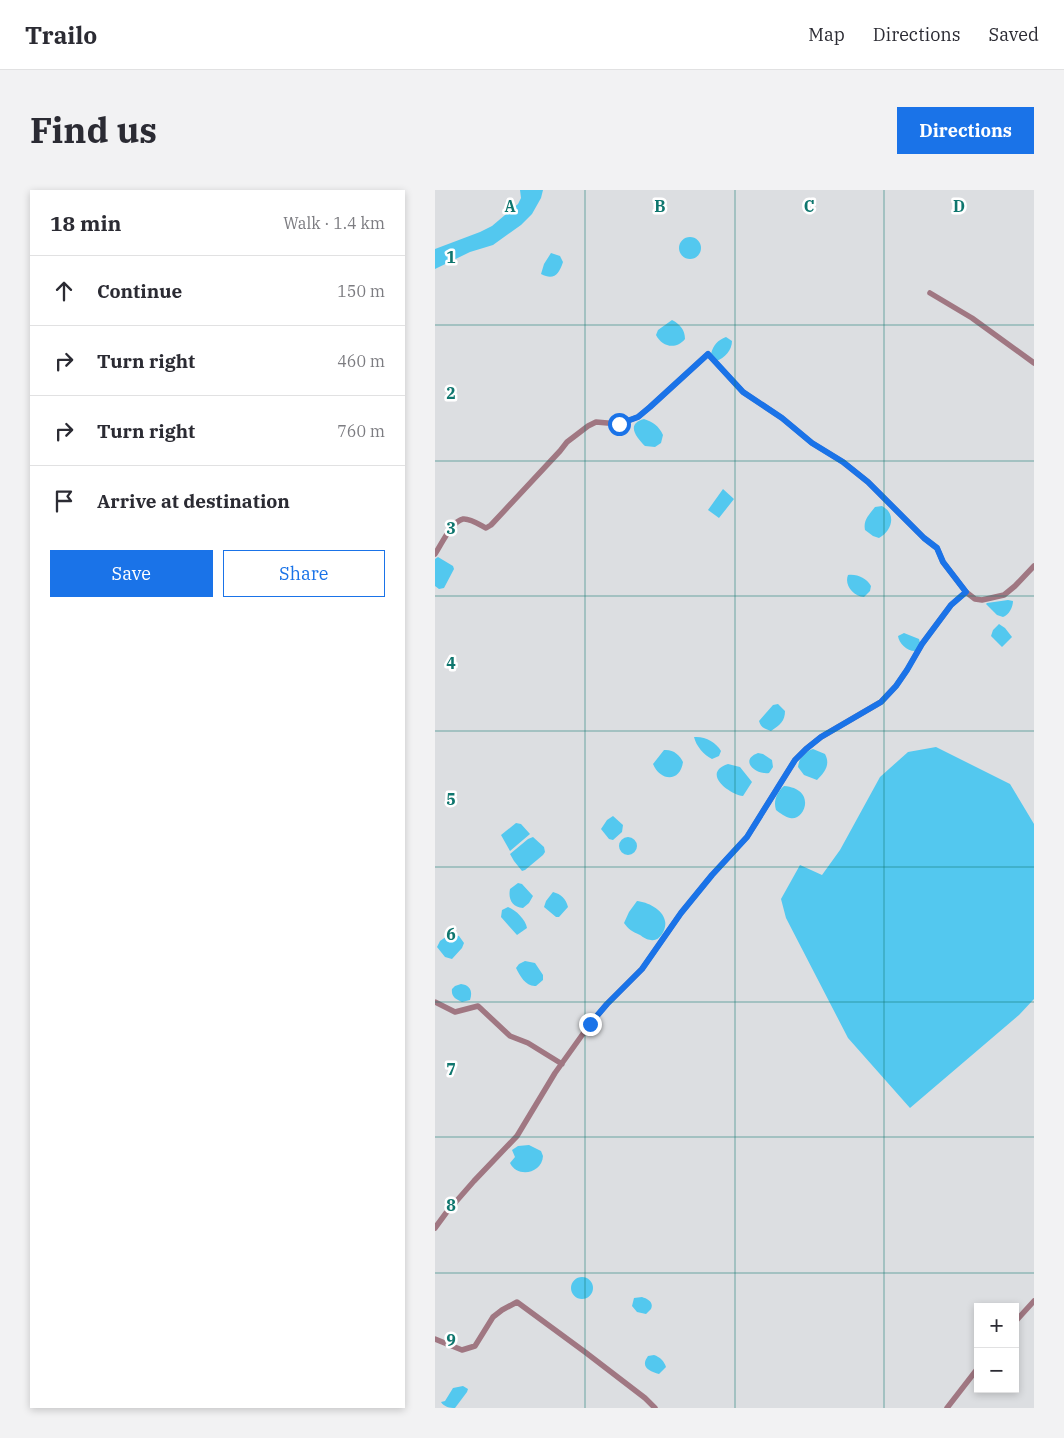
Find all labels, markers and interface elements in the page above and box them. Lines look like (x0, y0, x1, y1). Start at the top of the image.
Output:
text: Trailo (25, 19, 97, 51)
text: Map (808, 23, 845, 46)
text: Directions (873, 23, 961, 46)
text: Saved (989, 23, 1039, 46)
text: Find us (30, 107, 157, 153)
button: Directions (897, 107, 1034, 154)
text: A (504, 196, 516, 216)
text: B (654, 196, 666, 216)
text: C (804, 196, 814, 216)
text: D (953, 196, 965, 216)
text: 18 min (50, 209, 121, 237)
text: Walk · 1.4 km (283, 213, 385, 233)
text: 1 (446, 247, 456, 267)
icon: ahead (50, 277, 78, 305)
text: Continue (97, 279, 182, 303)
text: 150 m (337, 281, 385, 301)
icon: right (50, 347, 78, 375)
text: Turn right (97, 349, 195, 373)
text: 460 m (337, 351, 385, 371)
text: 2 (446, 383, 456, 403)
route start (608, 413, 631, 436)
icon: right (50, 417, 78, 445)
text: Turn right (97, 419, 195, 443)
text: 760 m (337, 421, 385, 441)
icon: arrive (50, 487, 78, 515)
text: Arrive at destination (97, 489, 290, 513)
text: 3 (446, 518, 456, 538)
button: Save (50, 550, 213, 597)
button: Share (223, 550, 385, 597)
text: 4 (446, 653, 456, 673)
text: 5 (446, 789, 456, 809)
text: 6 (446, 924, 456, 944)
route end (579, 1013, 602, 1036)
text: 7 (446, 1059, 456, 1079)
text: 8 (446, 1195, 456, 1215)
map controls (974, 1303, 1019, 1393)
button: + (974, 1303, 1019, 1348)
text: 9 (446, 1330, 456, 1350)
button: − (974, 1348, 1019, 1393)

